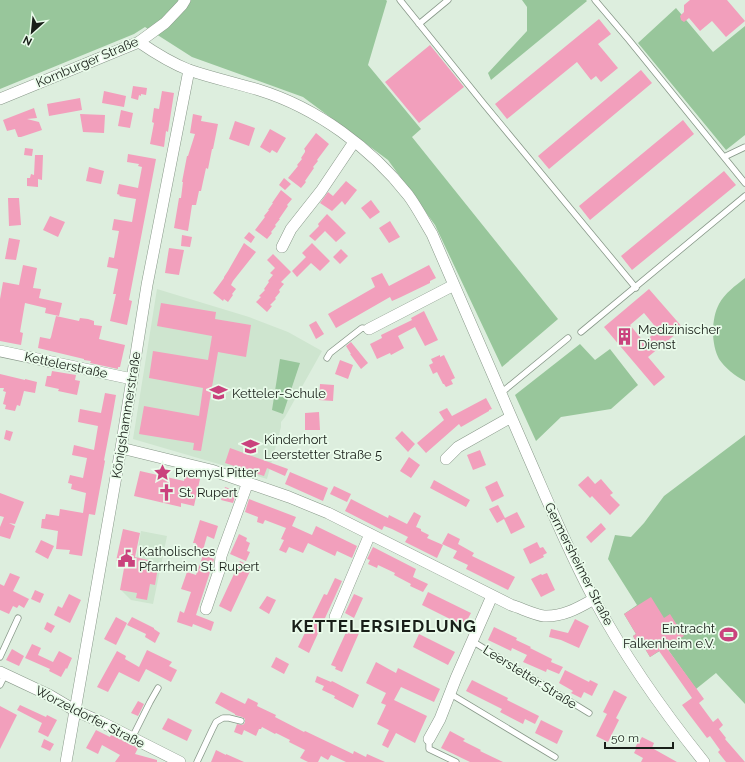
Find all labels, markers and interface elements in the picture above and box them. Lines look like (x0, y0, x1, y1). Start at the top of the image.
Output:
north arrow (12, 12, 52, 52)
text: N (21, 33, 34, 48)
street label: Kornburger Straße (34, 34, 141, 90)
place label: Medizinischer Dienst (638, 322, 721, 352)
building icon: Medizinischer Dienst (615, 326, 635, 346)
street label: Kettelerstraße (23, 349, 109, 381)
street label: Königshammerstraße (109, 350, 143, 480)
school or university icon: Ketteler-Schule (209, 383, 229, 403)
place label: Ketteler-Schule (232, 386, 326, 401)
place label: Kinderhort Leerstetter Straße 5 (264, 432, 382, 462)
school or university icon: Kinderhort Leerstetter Straße 5 (241, 436, 261, 456)
place icon: Premysl Pitter (152, 462, 172, 482)
place label: Premysl Pitter (175, 465, 259, 480)
church icon: St. Rupert (156, 482, 176, 502)
place label: St. Rupert (179, 485, 238, 500)
street label: Germersheimer Straße (542, 500, 617, 628)
place label: Katholisches Pfarrheim St. Rupert (139, 544, 260, 574)
public building icon: Katholisches Pfarrheim St. Rupert (116, 548, 136, 568)
district label: KETTELERSIEDLUNG (291, 616, 477, 636)
place label: Eintracht Falkenheim e.V. (623, 621, 716, 651)
sports icon: Eintracht Falkenheim e.V. (718, 625, 738, 645)
street label: Leerstetter Straße (480, 642, 580, 712)
street label: Worzeldorfer Straße (33, 683, 147, 751)
scale bar (605, 724, 673, 750)
text: 50 m (611, 731, 639, 745)

